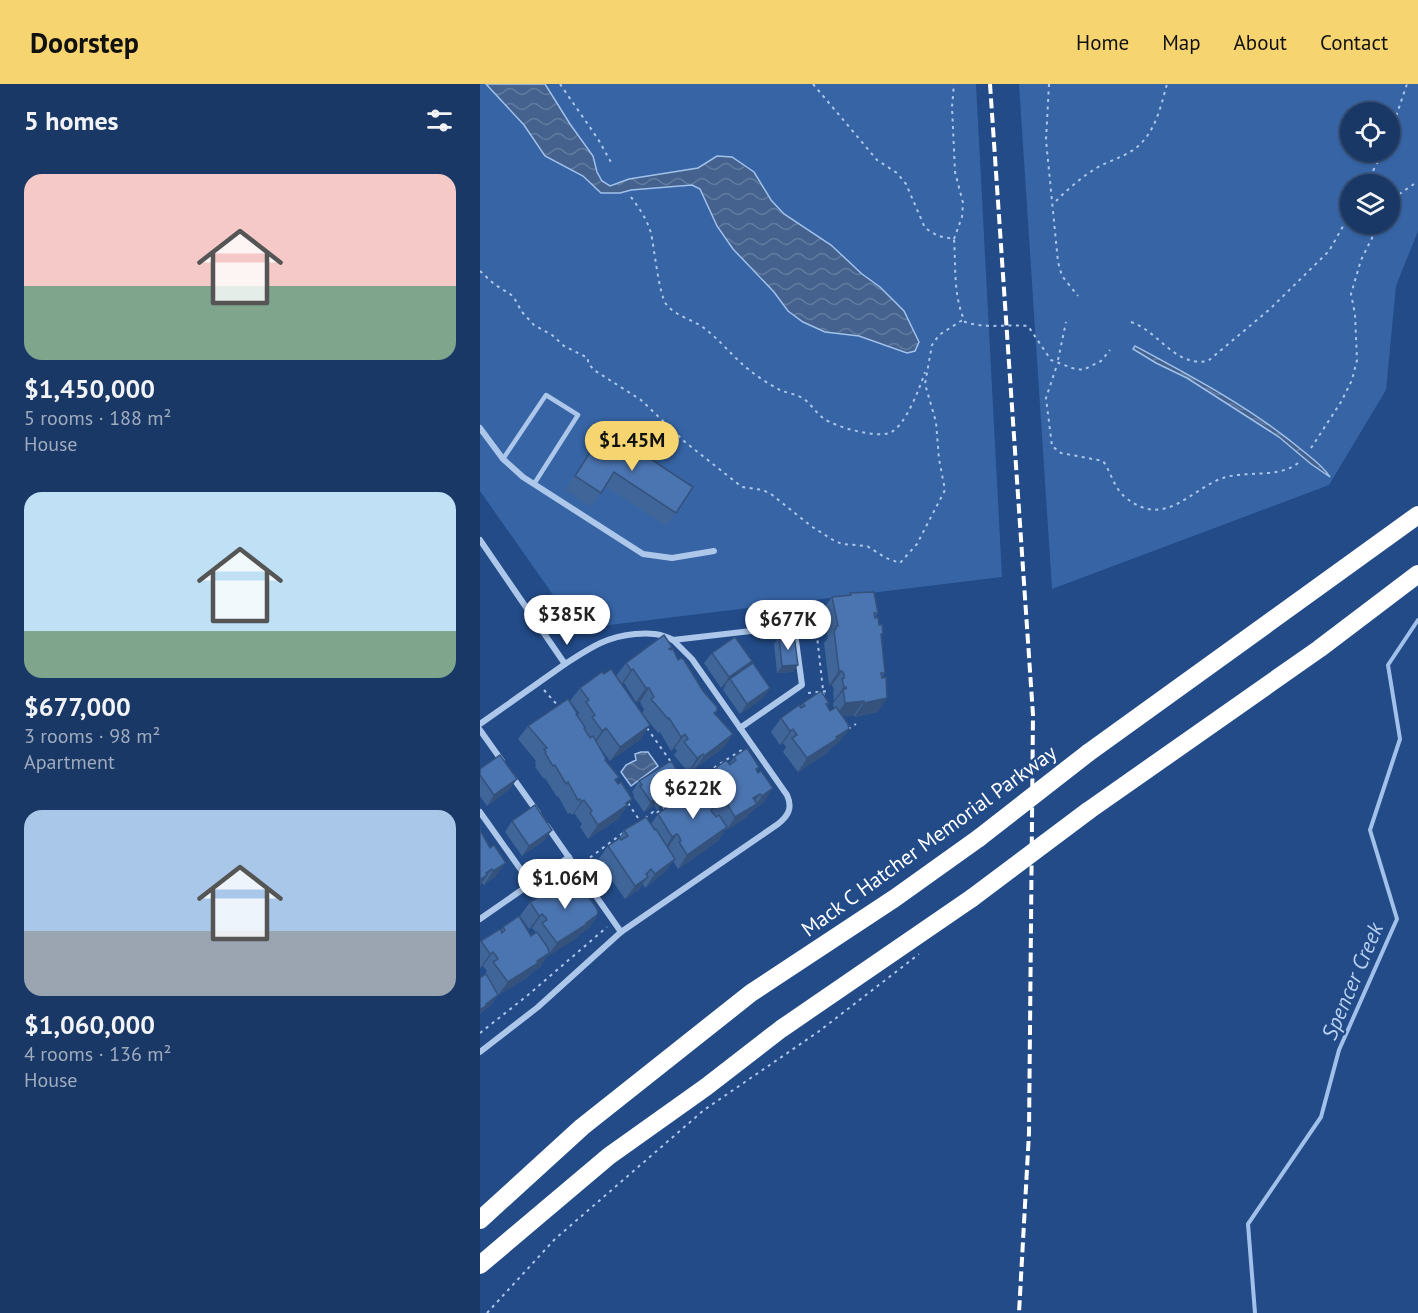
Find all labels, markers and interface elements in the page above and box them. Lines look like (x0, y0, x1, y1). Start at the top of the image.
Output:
text: Doorstep (30, 24, 139, 61)
text: Home (1076, 29, 1129, 56)
text: Map (1162, 29, 1201, 56)
text: About (1234, 29, 1287, 56)
text: Contact (1320, 29, 1388, 56)
map controls (1340, 102, 1400, 234)
button: locate (1340, 102, 1400, 162)
text: 5 homes (24, 104, 119, 137)
icon: filters (423, 104, 456, 137)
button: layers (1340, 174, 1400, 234)
icon: home (186, 213, 294, 321)
text: $1,450,000 (24, 372, 155, 405)
text: 5 rooms · 188 m² (24, 405, 171, 431)
pin: $1.45M (583, 421, 681, 472)
text: $1.45M (599, 427, 665, 453)
text: House (24, 431, 78, 457)
icon: home (186, 531, 294, 639)
pin: $385K (525, 595, 609, 646)
pin: $677K (746, 600, 830, 651)
text: $385K (538, 601, 596, 627)
text: $677K (759, 606, 817, 632)
text: $677,000 (24, 690, 131, 723)
text: 3 rooms · 98 m² (24, 723, 160, 749)
street label: Mack C Hatcher Memorial Parkway (796, 739, 1062, 942)
text: Apartment (24, 749, 115, 775)
pin: $622K (651, 769, 735, 820)
text: $622K (664, 775, 722, 801)
icon: home (186, 849, 294, 957)
pin: $1.06M (516, 859, 614, 910)
text: $1.06M (532, 865, 598, 891)
water label: Spencer Creek (1315, 917, 1390, 1044)
text: $1,060,000 (24, 1008, 155, 1041)
text: 4 rooms · 136 m² (24, 1041, 171, 1067)
text: House (24, 1067, 78, 1093)

